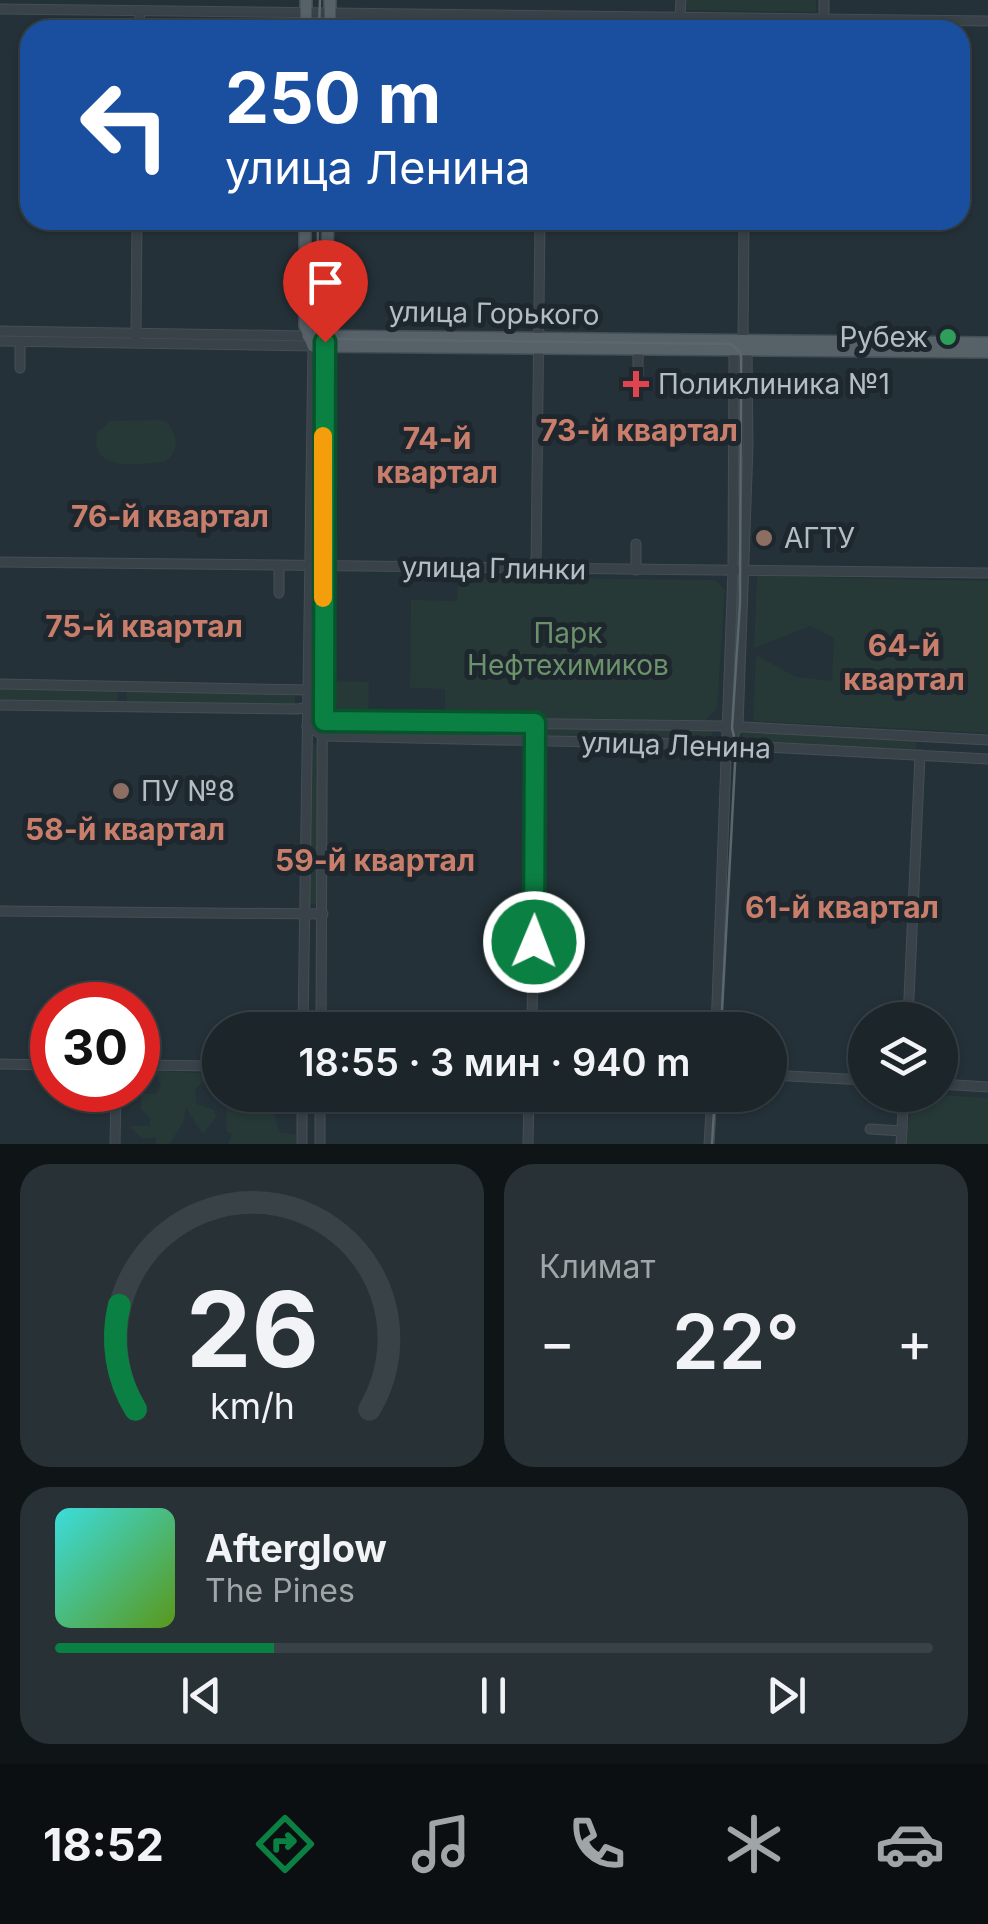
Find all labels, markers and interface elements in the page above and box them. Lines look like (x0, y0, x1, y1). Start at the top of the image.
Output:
text: 250 m (225, 55, 442, 140)
icon: left (60, 60, 190, 190)
text: улица Ленина (225, 140, 531, 195)
pin (283, 240, 368, 343)
icon: arrive (298, 255, 353, 310)
street label: улица Горького (388, 294, 600, 332)
place label: Рубеж (839, 320, 928, 354)
marker: Рубеж (937, 326, 959, 348)
place label: Поликлиника №1 (658, 367, 890, 401)
marker: Поликлиника №1 (623, 371, 649, 397)
district label: 73-й квартал (540, 412, 738, 448)
district label: 74-й квартал (376, 420, 498, 490)
district label: 76-й квартал (71, 498, 269, 534)
place label: АГТУ (784, 521, 855, 555)
marker: АГТУ (753, 527, 775, 549)
street label: улица Глинки (401, 549, 587, 587)
district label: 75-й квартал (45, 608, 243, 644)
park label: Парк Нефтехимиков (467, 616, 669, 682)
district label: 64-й квартал (843, 627, 965, 697)
street label: улица Ленина (580, 725, 772, 765)
place label: ПУ №8 (141, 774, 235, 808)
marker: ПУ №8 (110, 780, 132, 802)
district label: 58-й квартал (25, 811, 225, 847)
district label: 59-й квартал (275, 842, 475, 878)
district label: 61-й квартал (745, 889, 939, 925)
position arrow (482, 890, 586, 994)
speed limit sign: 30 (30, 982, 160, 1112)
map controls (848, 1002, 958, 1112)
button: layers (848, 1002, 958, 1112)
text: 18:55 · 3 мин · 940 m (299, 1039, 690, 1085)
text: Климат (539, 1247, 655, 1286)
text: 26 (185, 1266, 319, 1392)
text: 22° (672, 1296, 800, 1387)
text: − (539, 1309, 575, 1375)
text: + (897, 1309, 933, 1375)
text: km/h (210, 1384, 294, 1428)
text: Afterglow (205, 1525, 387, 1571)
text: The Pines (205, 1571, 355, 1610)
icon: previous (174, 1668, 229, 1723)
icon: pause (466, 1668, 521, 1723)
icon: next (759, 1668, 814, 1723)
icon: directions (250, 1809, 320, 1879)
icon: music (406, 1809, 476, 1879)
icon: phone (562, 1809, 632, 1879)
icon: climate (719, 1809, 789, 1879)
icon: car (875, 1809, 945, 1879)
text: 18:52 (43, 1817, 164, 1872)

